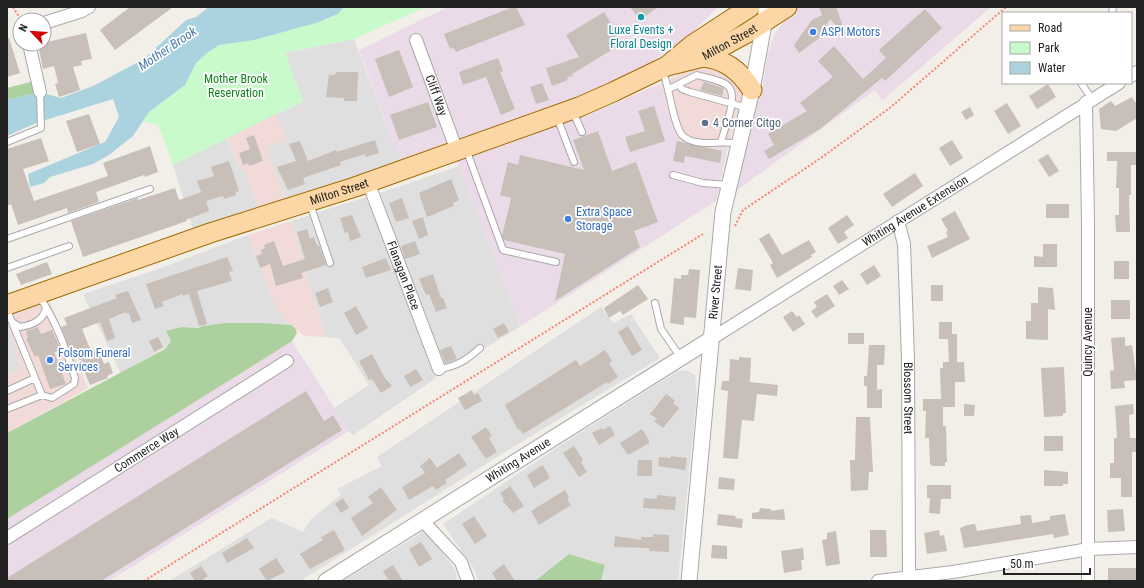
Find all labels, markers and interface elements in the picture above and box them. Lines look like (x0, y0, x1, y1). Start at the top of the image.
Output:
north arrow (12, 12, 52, 52)
marker: Luxe Events + Floral Design (636, 12, 646, 22)
legend (1002, 12, 1132, 84)
street label: Milton Street (700, 21, 760, 63)
text: Road (1038, 21, 1062, 35)
text: N (16, 22, 31, 34)
water label: Mother Brook (135, 23, 200, 73)
place label: Luxe Events + Floral Design (609, 23, 673, 51)
place label: ASPI Motors (821, 25, 880, 39)
marker: ASPI Motors (808, 27, 818, 37)
text: Park (1038, 41, 1060, 55)
text: Water (1038, 61, 1066, 75)
park label: Mother Brook Reservation (204, 72, 269, 100)
street label: Cliff Way (423, 73, 450, 118)
place label: 4 Corner Citgo (713, 116, 781, 130)
marker: 4 Corner Citgo (700, 118, 710, 128)
street label: Whiting Avenue Extension (860, 172, 971, 249)
street label: Milton Street (308, 176, 371, 208)
place label: Extra Space Storage (576, 205, 632, 233)
marker: Extra Space Storage (563, 214, 573, 224)
street label: Flanagan Place (384, 239, 423, 312)
street label: River Street (706, 264, 725, 320)
street label: Quincy Avenue (1081, 307, 1095, 377)
place label: Folsom Funeral Services (58, 346, 131, 374)
marker: Folsom Funeral Services (45, 355, 55, 365)
street label: Blossom Street (901, 362, 915, 435)
street label: Commerce Way (112, 424, 181, 475)
street label: Whiting Avenue (484, 435, 553, 486)
scale bar (1004, 550, 1090, 576)
text: 50 m (1010, 557, 1034, 571)

